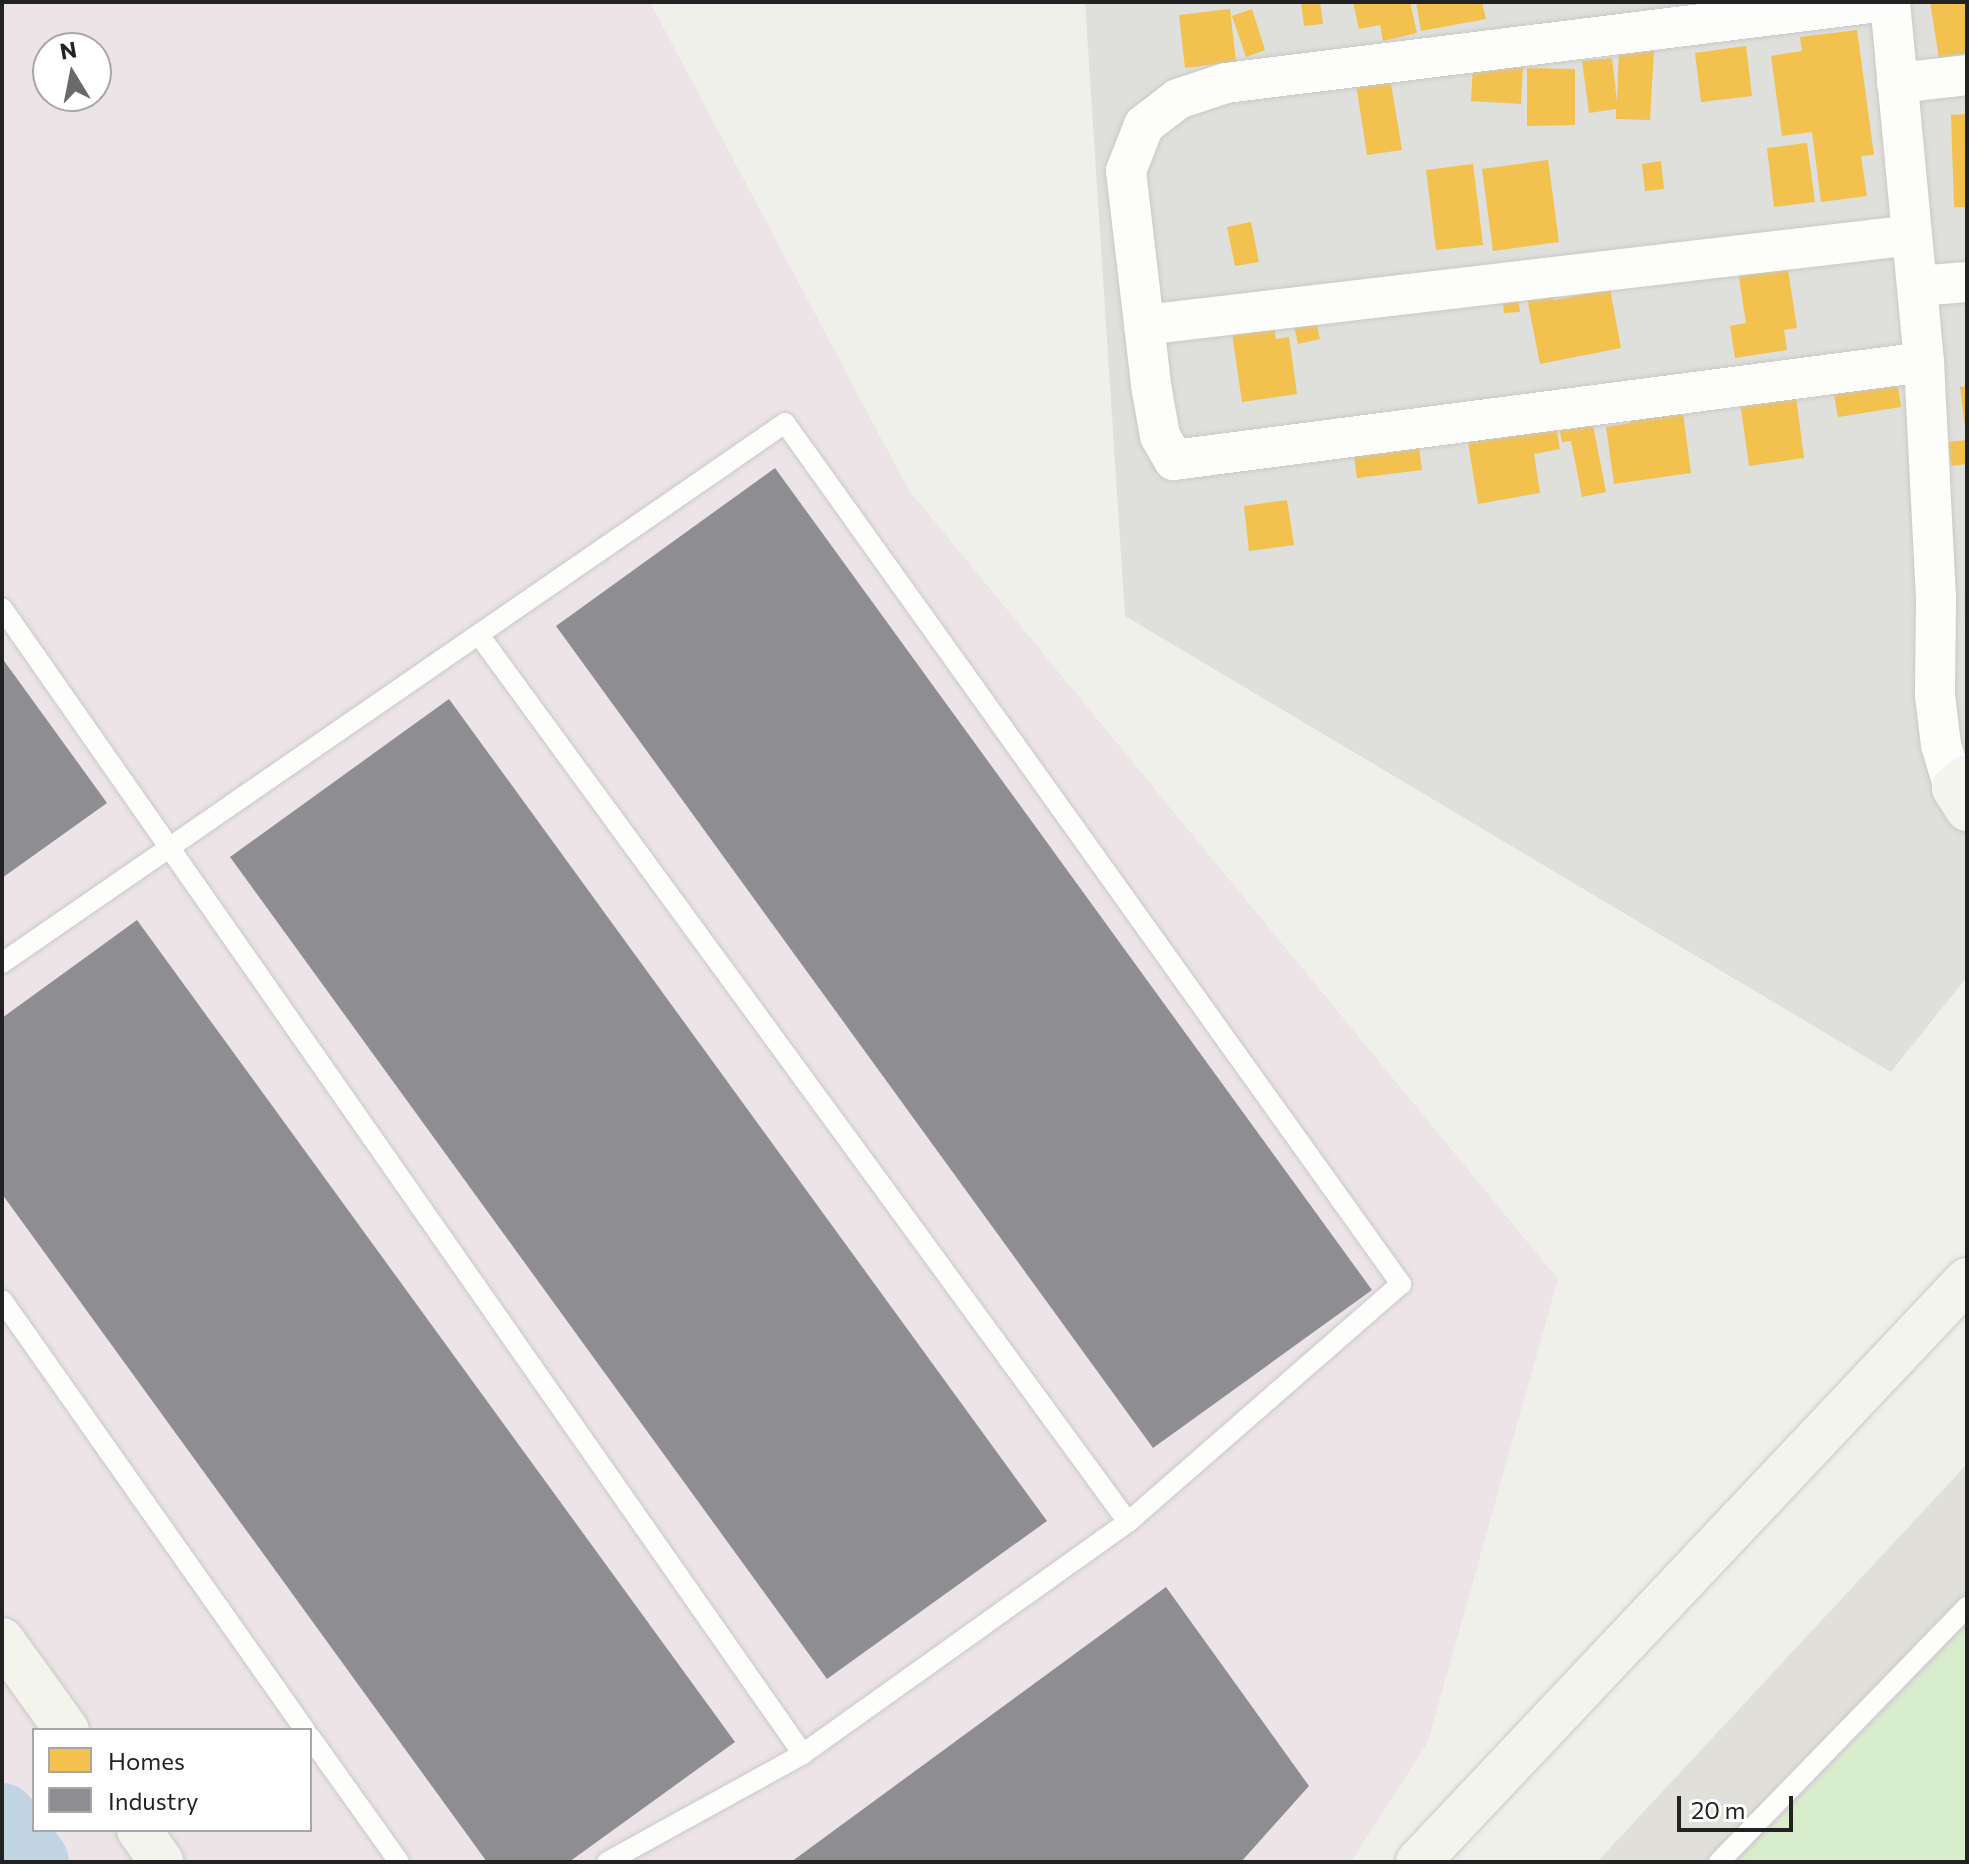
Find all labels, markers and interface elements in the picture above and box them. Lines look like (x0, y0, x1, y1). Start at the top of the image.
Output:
north arrow (32, 32, 112, 112)
text: N (58, 35, 79, 65)
legend (32, 1728, 312, 1832)
text: Homes (108, 1746, 185, 1775)
scale bar (1681, 1780, 1797, 1830)
text: Industry (108, 1786, 198, 1815)
text: 20 m (1691, 1795, 1745, 1824)

